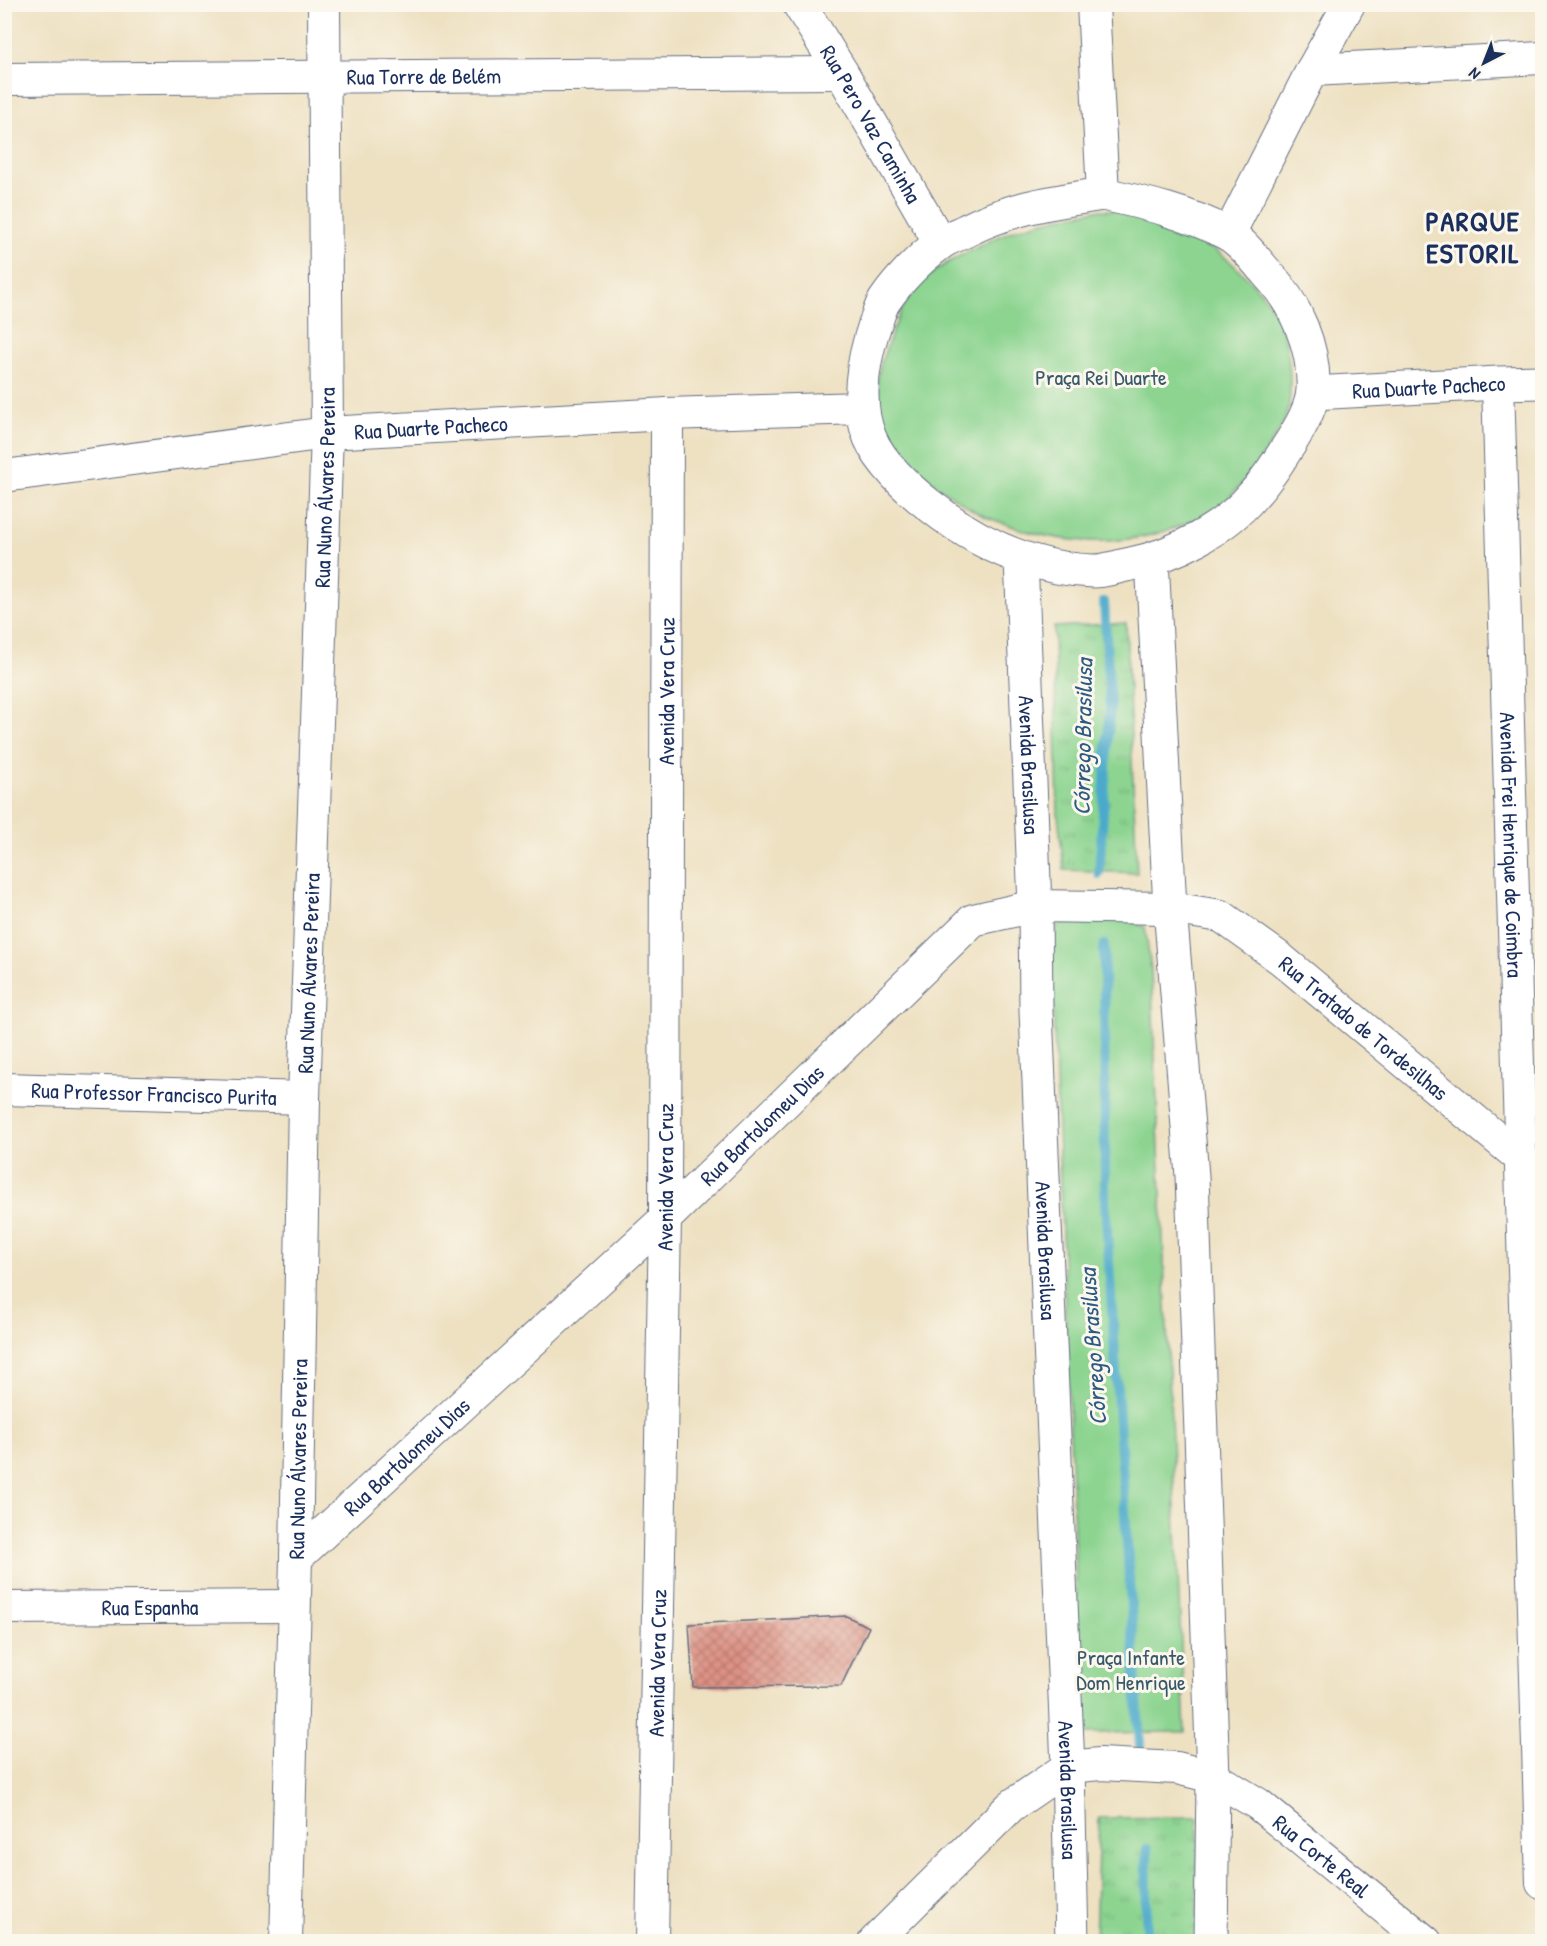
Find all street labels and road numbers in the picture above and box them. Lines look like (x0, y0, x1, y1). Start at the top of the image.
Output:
street label: Rua Pero Vaz Caminha (813, 39, 929, 209)
street label: Rua Torre de Belém (347, 60, 501, 92)
street label: Rua Duarte Pacheco (1351, 368, 1506, 406)
street label: Rua Nuno Álvares Pereira (307, 387, 342, 588)
street label: Rua Duarte Pacheco (354, 408, 509, 446)
street label: Avenida Vera Cruz (651, 617, 681, 765)
street label: Avenida Brasilusa (1012, 695, 1047, 835)
street label: Avenida Frei Henrique de Coimbra (1493, 712, 1530, 978)
street label: Rua Nuno Álvares Pereira (290, 872, 327, 1074)
street label: Rua Tratado de Tordesilhas (1273, 949, 1455, 1107)
street label: Rua Bartolomeu Dias (693, 1058, 830, 1192)
street label: Rua Professor Francisco Purita (31, 1075, 277, 1112)
street label: Avenida Vera Cruz (649, 1103, 680, 1251)
street label: Avenida Brasilusa (1028, 1180, 1064, 1321)
street label: Rua Nuno Álvares Pereira (281, 1358, 314, 1560)
street label: Rua Bartolomeu Dias (337, 1391, 476, 1522)
street label: Avenida Vera Cruz (641, 1589, 673, 1737)
street label: Rua Espanha (102, 1592, 199, 1622)
street label: Avenida Brasilusa (1051, 1720, 1085, 1860)
street label: Rua Corte Real (1267, 1807, 1376, 1905)

